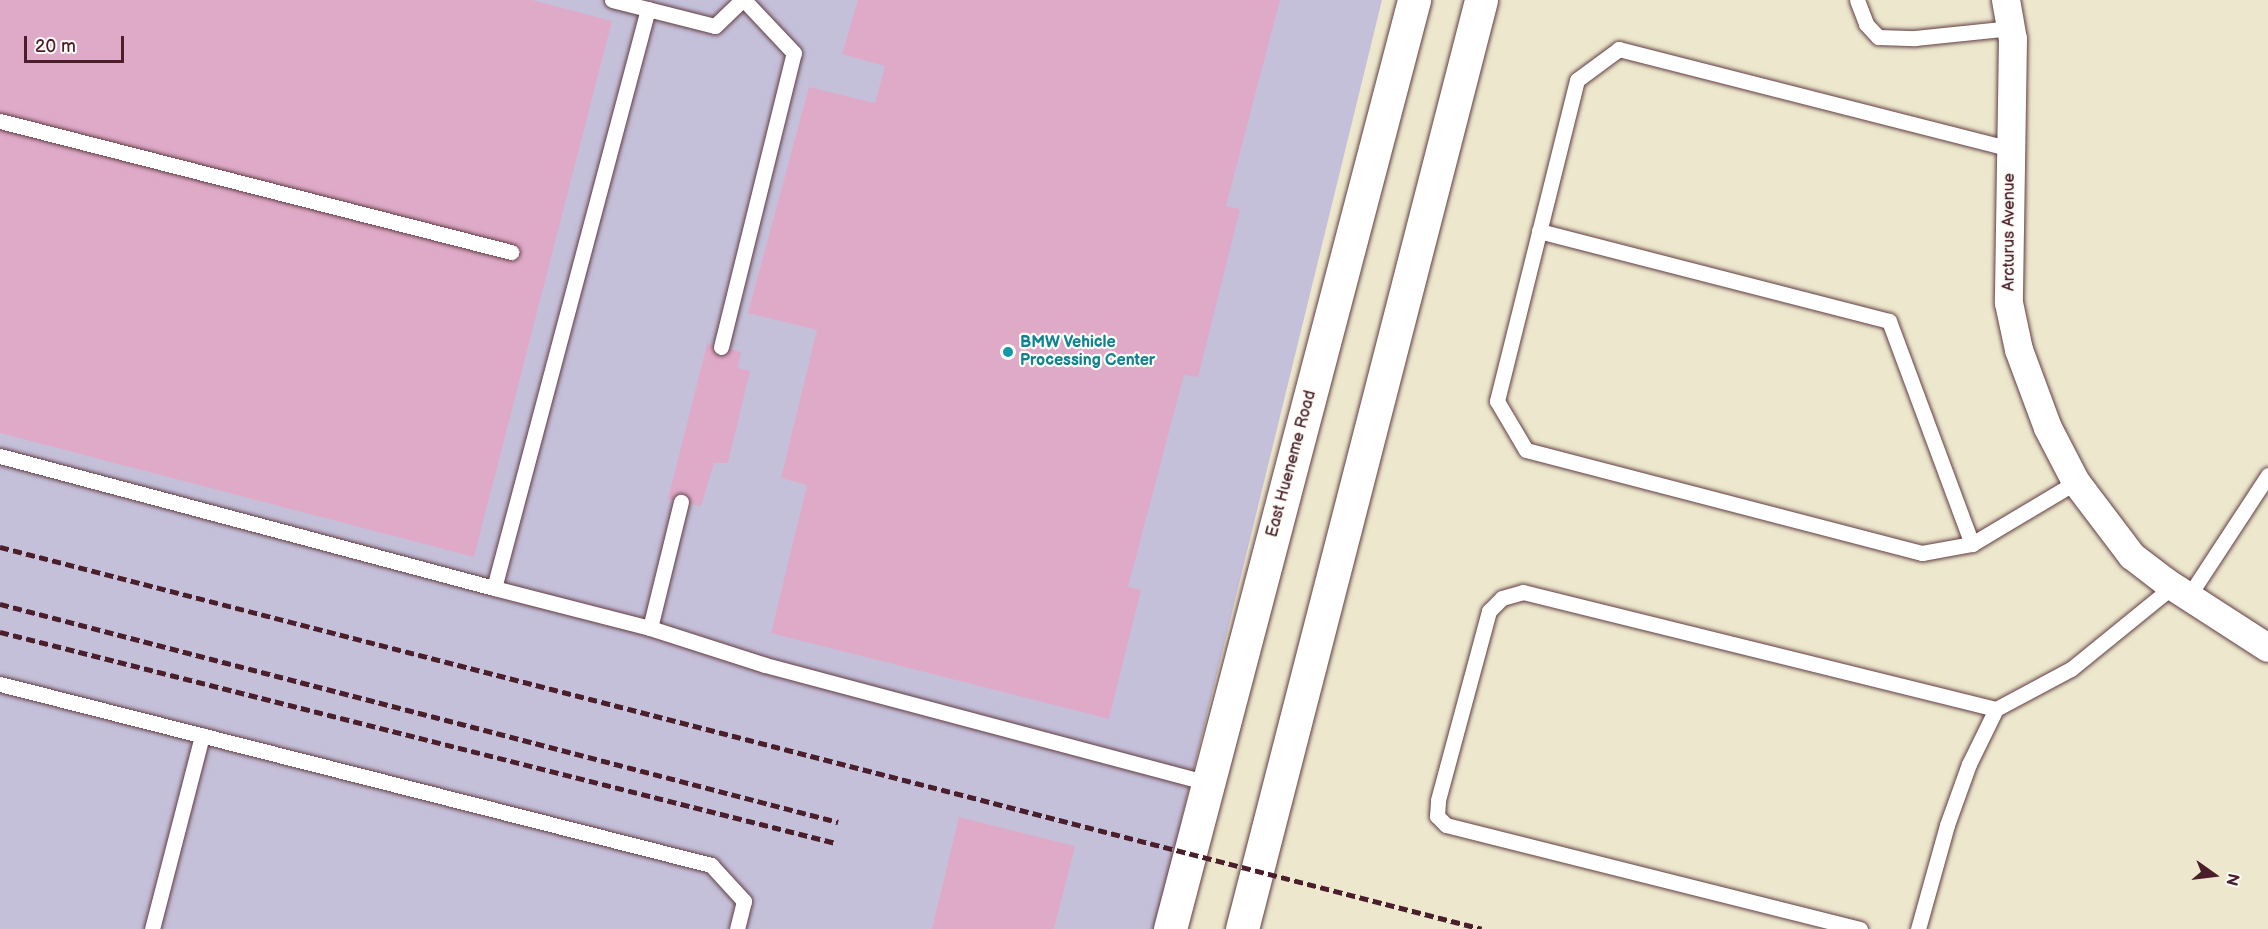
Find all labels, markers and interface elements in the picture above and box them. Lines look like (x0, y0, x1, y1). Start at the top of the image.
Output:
scale bar (27, 24, 128, 62)
text: 20 m (35, 36, 76, 57)
street label: Arcturus Avenue (2000, 173, 2020, 291)
place label: BMW Vehicle Processing Center (1020, 333, 1155, 371)
marker: BMW Vehicle Processing Center (1001, 345, 1015, 359)
street label: East Hueneme Road (1263, 389, 1321, 539)
north arrow (2184, 845, 2244, 905)
text: N (2221, 871, 2243, 888)

